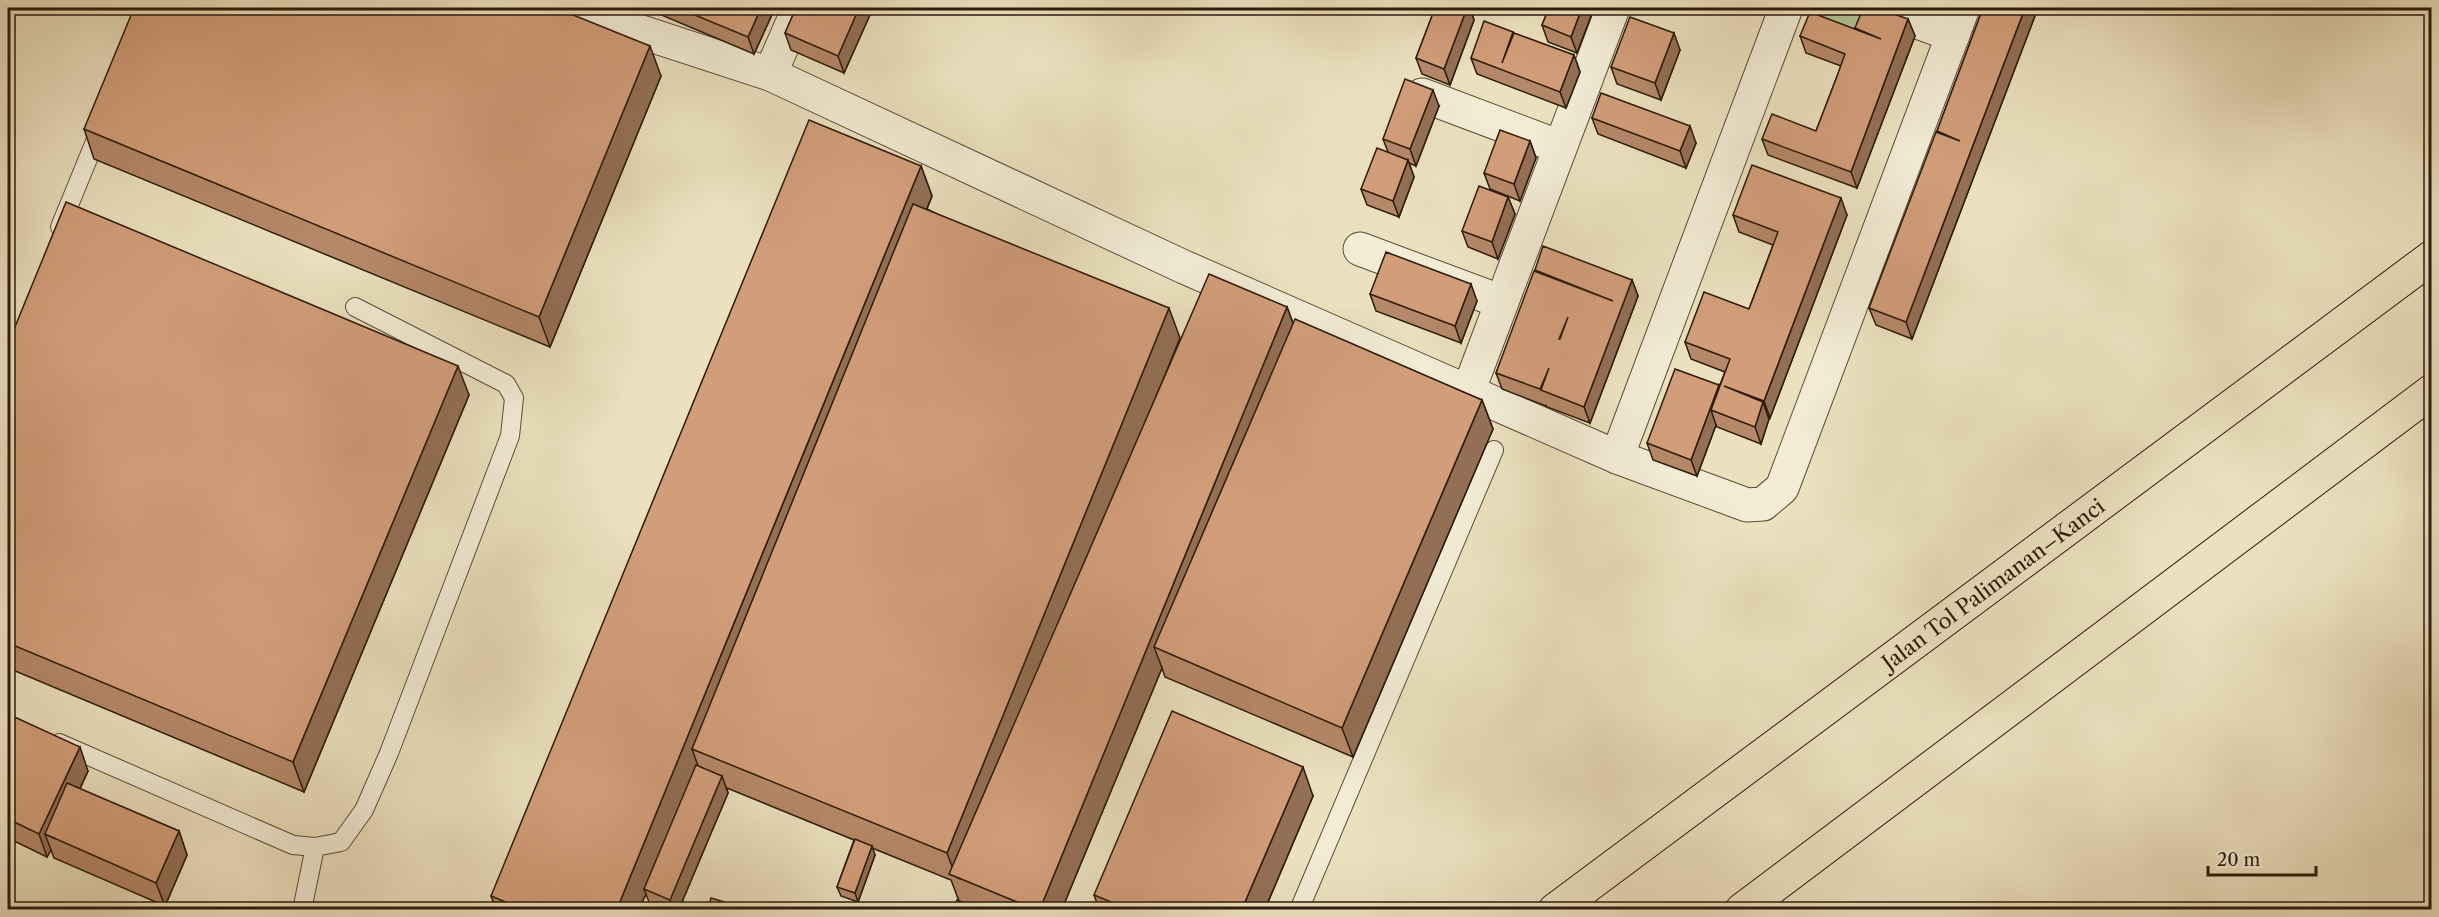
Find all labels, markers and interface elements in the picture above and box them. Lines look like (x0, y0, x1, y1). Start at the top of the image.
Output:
street label: Jalan Tol Palimanan–Kanci (1874, 493, 2109, 677)
scale bar (2208, 839, 2316, 877)
text: 20 m (2217, 849, 2261, 871)

